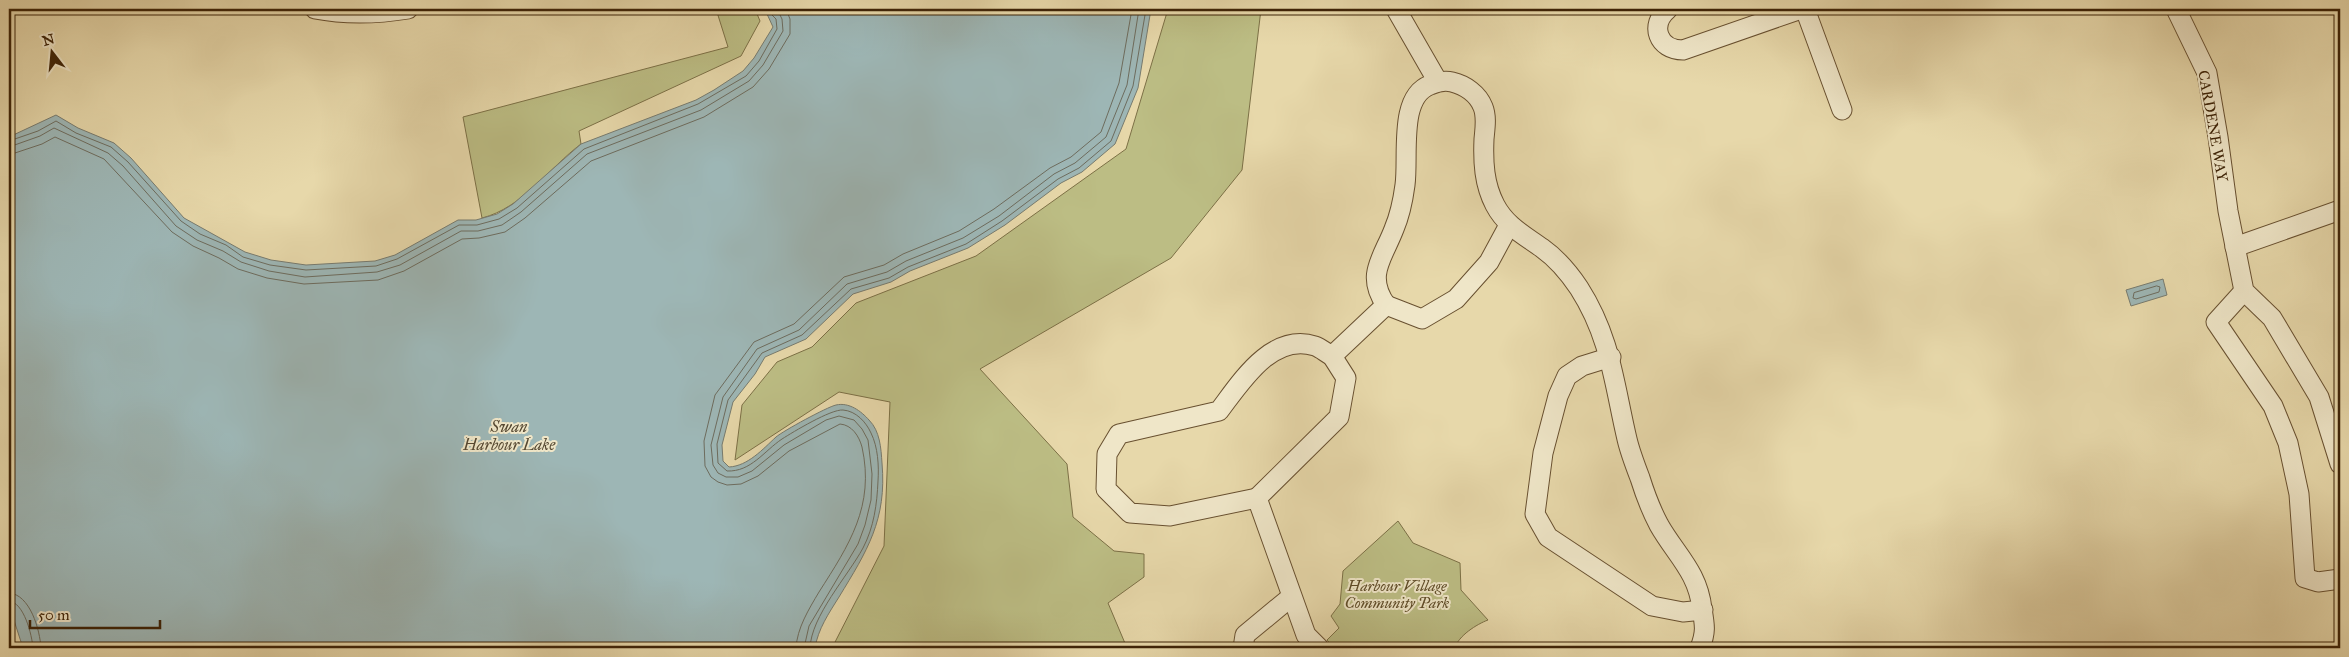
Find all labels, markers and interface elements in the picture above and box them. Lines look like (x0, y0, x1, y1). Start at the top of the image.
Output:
north arrow (28, 28, 78, 78)
text: N (41, 30, 57, 50)
street label: CARDENE WAY (2194, 69, 2232, 184)
water label: Swan Harbour Lake (462, 417, 556, 454)
park label: Harbour Village Community Park (1345, 577, 1450, 612)
scale bar (30, 597, 160, 629)
text: 50 m (38, 606, 70, 624)

